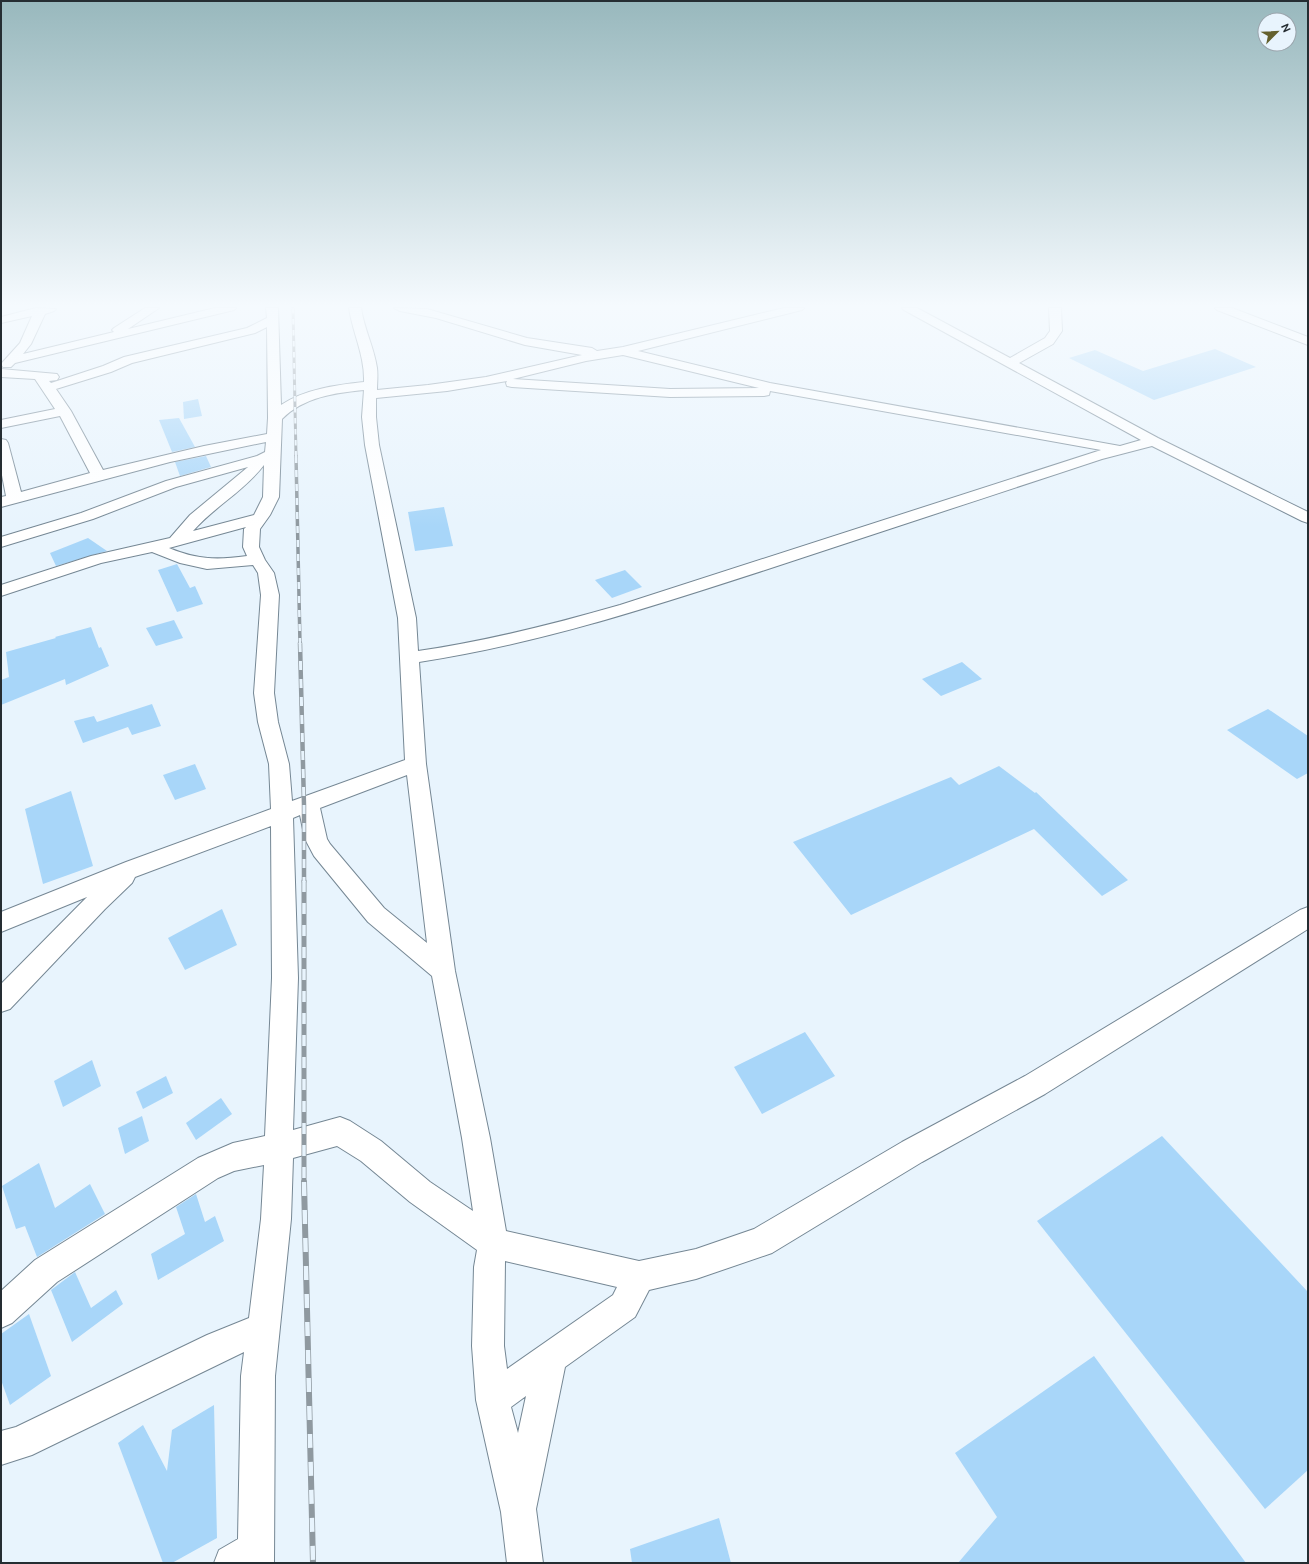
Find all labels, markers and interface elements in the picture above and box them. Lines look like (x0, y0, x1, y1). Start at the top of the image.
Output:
north arrow (1257, 12, 1297, 52)
text: N (1279, 22, 1293, 34)

